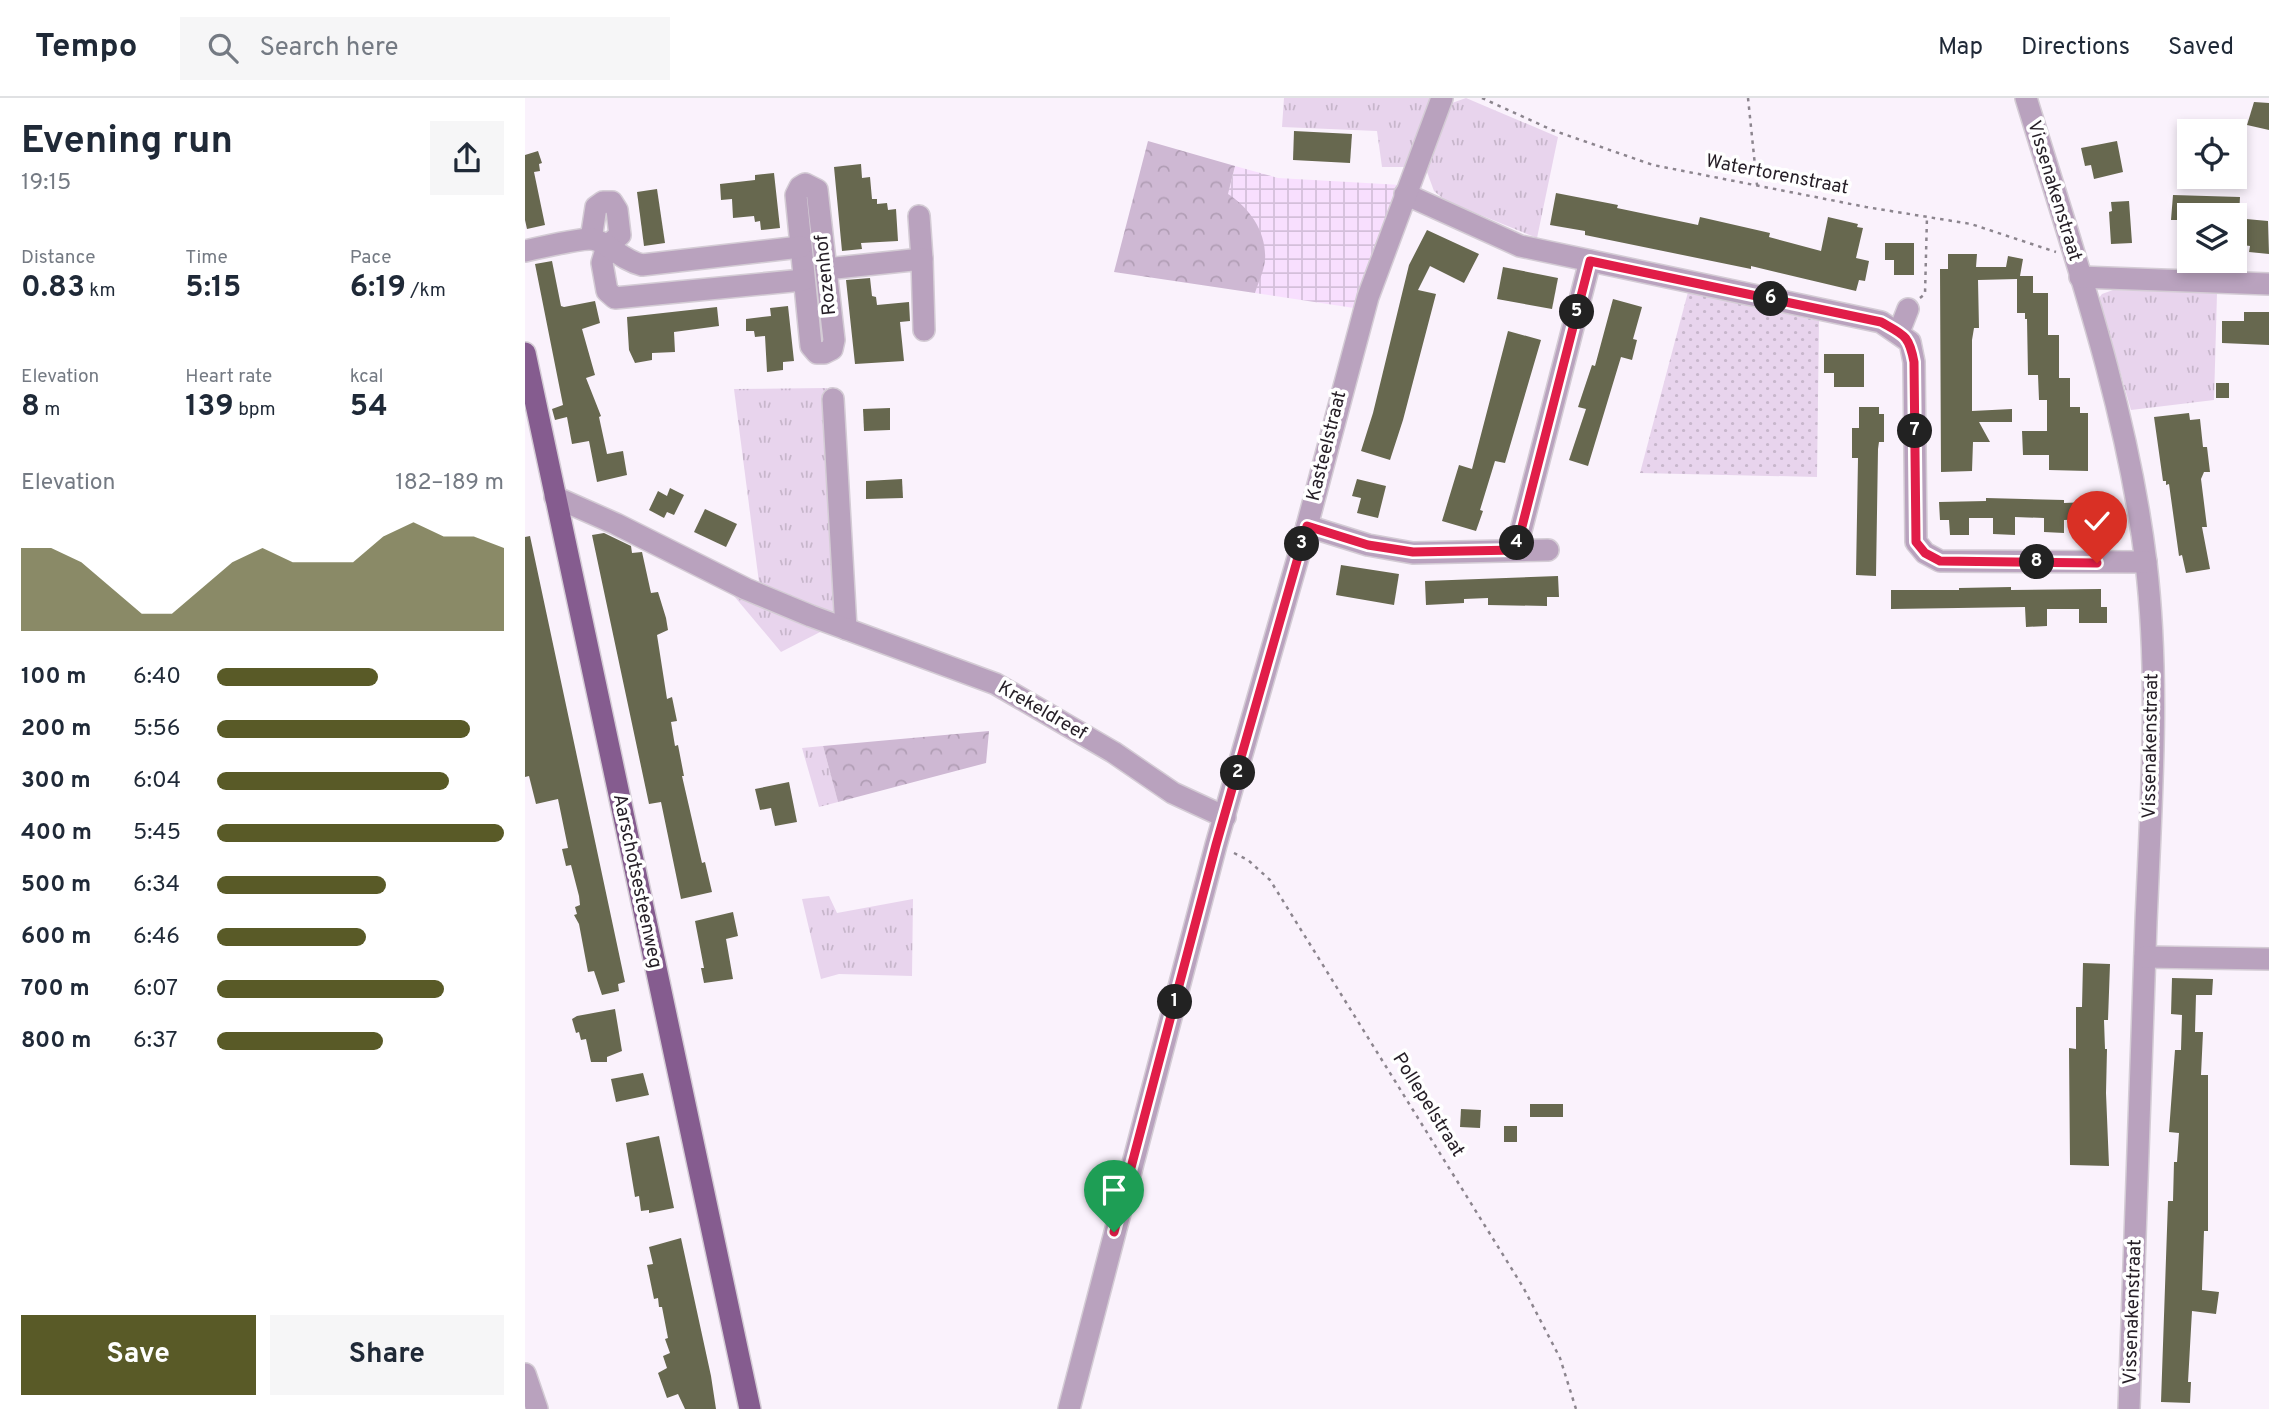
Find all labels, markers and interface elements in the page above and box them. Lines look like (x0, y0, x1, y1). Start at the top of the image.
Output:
search box (180, 17, 670, 80)
text: Tempo (35, 27, 138, 69)
icon: search (204, 29, 242, 67)
text: Search here (260, 32, 398, 65)
text: Map (1938, 33, 1983, 63)
text: Directions (2021, 33, 2130, 63)
text: Saved (2168, 33, 2234, 63)
text: Evening run (21, 118, 233, 167)
street label: Vissenakenstraat (2021, 118, 2087, 264)
map controls (2177, 119, 2247, 273)
button: locate (2177, 119, 2247, 189)
button: share (430, 121, 504, 195)
street label: Watertorenstraat (1704, 149, 1850, 201)
text: 19:15 (21, 169, 71, 198)
button: layers (2177, 203, 2247, 273)
street label: Rozenhof (810, 233, 842, 316)
text: Distance (21, 246, 96, 270)
text: Time (185, 246, 228, 270)
text: Pace (350, 246, 391, 270)
text: 0.83 (21, 270, 85, 307)
text: 5:15 (185, 270, 241, 307)
text: 6:19 (350, 270, 406, 307)
text: km (85, 279, 116, 303)
text: /km (406, 279, 446, 303)
pin: 6 (1753, 282, 1789, 316)
text: 6 (1765, 286, 1776, 310)
pin: 5 (1559, 294, 1595, 330)
text: 5 (1571, 299, 1582, 323)
text: Elevation (21, 365, 99, 389)
text: Heart rate (185, 365, 272, 389)
text: kcal (350, 365, 383, 389)
street label: Kasteelstraat (1302, 388, 1352, 504)
text: 8 (21, 389, 40, 426)
text: 139 (185, 389, 234, 426)
text: 54 (350, 389, 388, 426)
text: m (40, 398, 60, 422)
text: bpm (234, 398, 276, 422)
pin: 7 (1897, 414, 1933, 448)
text: 7 (1909, 418, 1920, 442)
text: Elevation (21, 469, 116, 498)
text: 182–189 m (395, 469, 504, 498)
pin (2067, 491, 2127, 563)
icon: check (2078, 502, 2116, 540)
pin: 3 (1285, 526, 1319, 562)
pin: 4 (1499, 526, 1535, 560)
text: 4 (1510, 530, 1523, 554)
text: 3 (1296, 531, 1307, 555)
pin: 8 (2019, 545, 2055, 580)
text: 8 (2031, 549, 2042, 573)
text: 100 m (21, 663, 86, 692)
text: 6:40 (133, 663, 181, 692)
street label: Vissenakenstraat (2138, 673, 2164, 819)
street label: Krekeldreef (993, 676, 1091, 746)
text: 200 m (21, 715, 91, 744)
text: 5:56 (133, 715, 180, 744)
pin: 2 (1221, 756, 1255, 790)
text: 2 (1232, 760, 1243, 784)
text: 300 m (21, 767, 91, 796)
text: 6:04 (133, 767, 181, 796)
street label: Aarschotsesteenweg (607, 792, 667, 970)
text: 400 m (21, 819, 92, 848)
text: 5:45 (133, 819, 181, 848)
text: 500 m (21, 871, 91, 900)
text: 6:34 (133, 871, 180, 900)
text: 600 m (21, 923, 91, 952)
text: 6:46 (133, 923, 180, 952)
text: 700 m (21, 975, 90, 1004)
text: 6:07 (133, 975, 178, 1004)
pin: 1 (1157, 984, 1193, 1020)
text: 1 (1171, 989, 1178, 1013)
text: 800 m (21, 1027, 91, 1056)
text: 6:37 (133, 1027, 178, 1056)
street label: Pollepelstraat (1386, 1048, 1470, 1162)
pin (1084, 1160, 1144, 1232)
icon: arrive (1095, 1171, 1133, 1209)
street label: Vissenakenstraat (2118, 1239, 2148, 1385)
button: Save (21, 1315, 256, 1395)
button: Share (270, 1315, 504, 1395)

